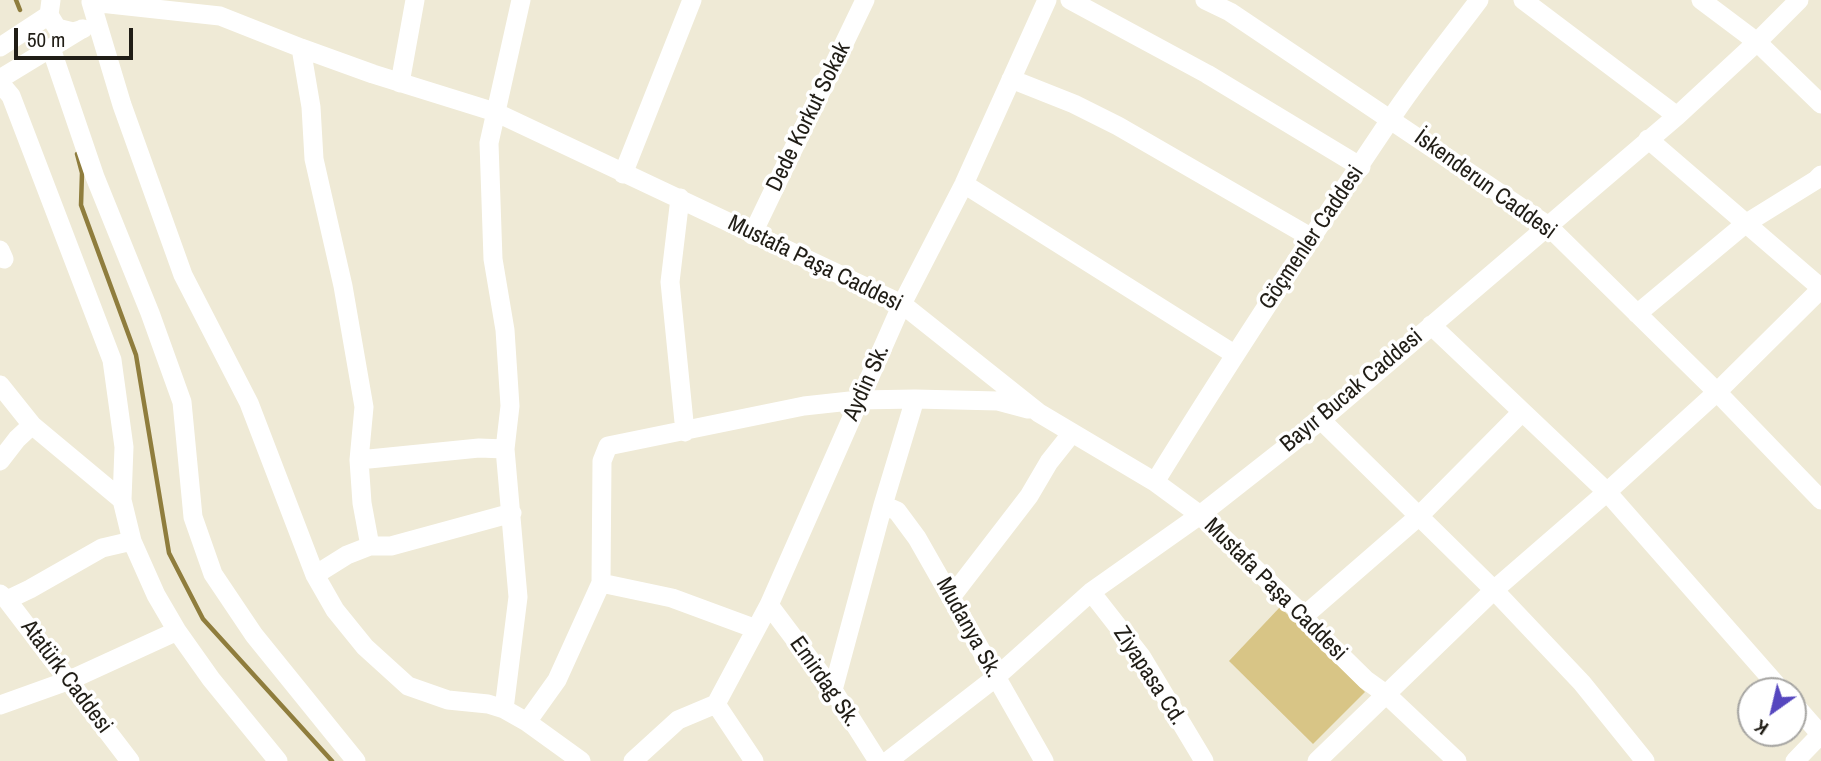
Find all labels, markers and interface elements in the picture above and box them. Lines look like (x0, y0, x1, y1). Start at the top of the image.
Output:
scale bar (18, 14, 136, 58)
text: 50 m (27, 25, 65, 54)
street label: Dede Korkut Sokak (761, 38, 857, 196)
street label: İskenderun Caddesi (1409, 124, 1561, 246)
street label: Göçmenler Caddesi (1254, 161, 1370, 315)
street label: Mustafa Paşa Caddesi (723, 210, 907, 318)
street label: Bayır Bucak Caddesi (1275, 323, 1429, 459)
street label: Aydin Sk. (838, 341, 896, 425)
street label: Mustafa Paşa Caddesi (1198, 513, 1352, 667)
street label: Mudanya Sk. (929, 573, 1007, 683)
street label: Atatürk Caddesi (14, 615, 118, 739)
street label: Ziyapasa Cd. (1107, 621, 1191, 731)
street label: Emirdag Sk. (783, 632, 865, 732)
north arrow (1737, 677, 1807, 747)
text: K (1749, 714, 1773, 742)

